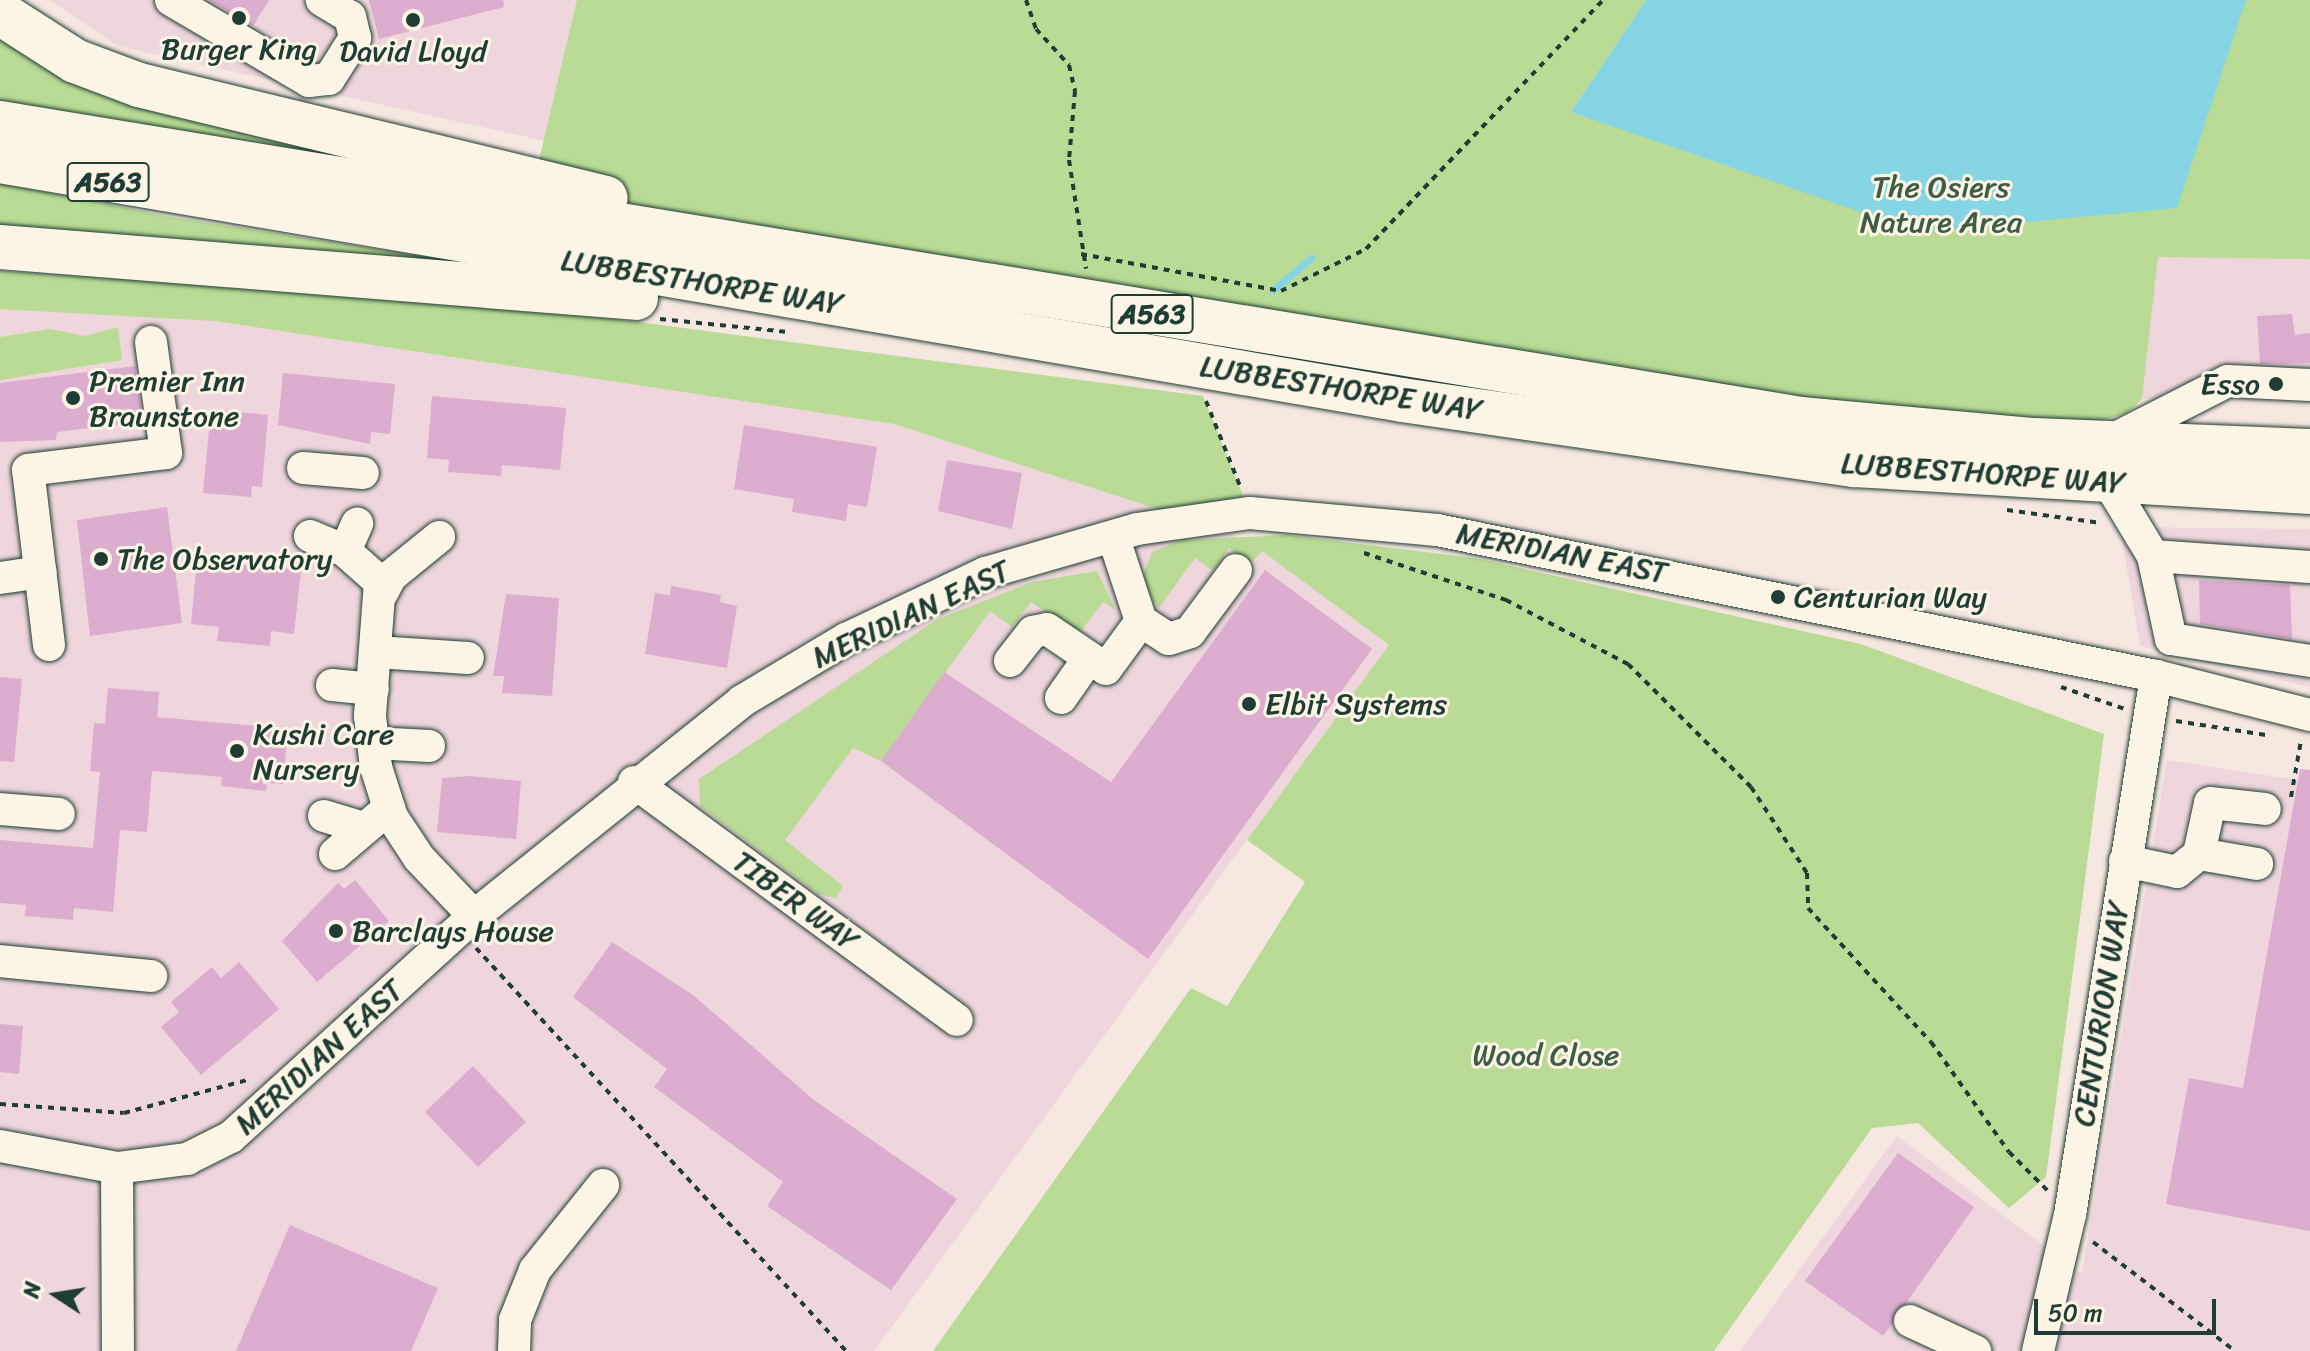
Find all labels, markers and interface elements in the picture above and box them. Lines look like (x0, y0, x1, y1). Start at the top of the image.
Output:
marker: Burger King (230, 9, 248, 27)
marker: David Lloyd (404, 11, 422, 29)
place label: Burger King (161, 31, 317, 67)
place label: David Lloyd (339, 33, 487, 69)
road number: A563 (66, 158, 150, 206)
park label: The Osiers Nature Area (1860, 169, 2022, 240)
street label: LUBBESTHORPE WAY (560, 242, 844, 322)
road number: A563 (1110, 290, 1194, 338)
street label: LUBBESTHORPE WAY (1199, 348, 1483, 428)
place label: Premier Inn Braunstone (89, 363, 245, 434)
place label: Esso (2201, 366, 2260, 402)
marker: Esso (2267, 375, 2285, 393)
marker: Premier Inn Braunstone (64, 389, 82, 407)
street label: LUBBESTHORPE WAY (1841, 445, 2125, 501)
street label: MERIDIAN EAST (1453, 515, 1671, 591)
place label: The Observatory (117, 541, 335, 577)
marker: The Observatory (92, 550, 110, 568)
street label: MERIDIAN EAST (806, 552, 1016, 676)
place label: Centurian Way (1794, 579, 1987, 615)
marker: Centurian Way (1769, 588, 1787, 606)
place label: Elbit Systems (1265, 686, 1447, 722)
marker: Elbit Systems (1240, 695, 1258, 713)
place label: Kushi Care Nursery (253, 716, 394, 786)
marker: Kushi Care Nursery (228, 742, 246, 760)
street label: TIBER WAY (726, 843, 866, 959)
street label: CENTURION WAY (2066, 901, 2136, 1127)
place label: Barclays House (352, 913, 555, 949)
marker: Barclays House (327, 922, 345, 940)
street label: MERIDIAN EAST (227, 972, 411, 1142)
park label: Wood Close (1472, 1037, 1620, 1073)
north arrow (16, 1255, 96, 1335)
text: N (11, 1278, 53, 1301)
scale bar (2038, 1283, 2220, 1333)
text: 50 m (2048, 1292, 2103, 1334)

